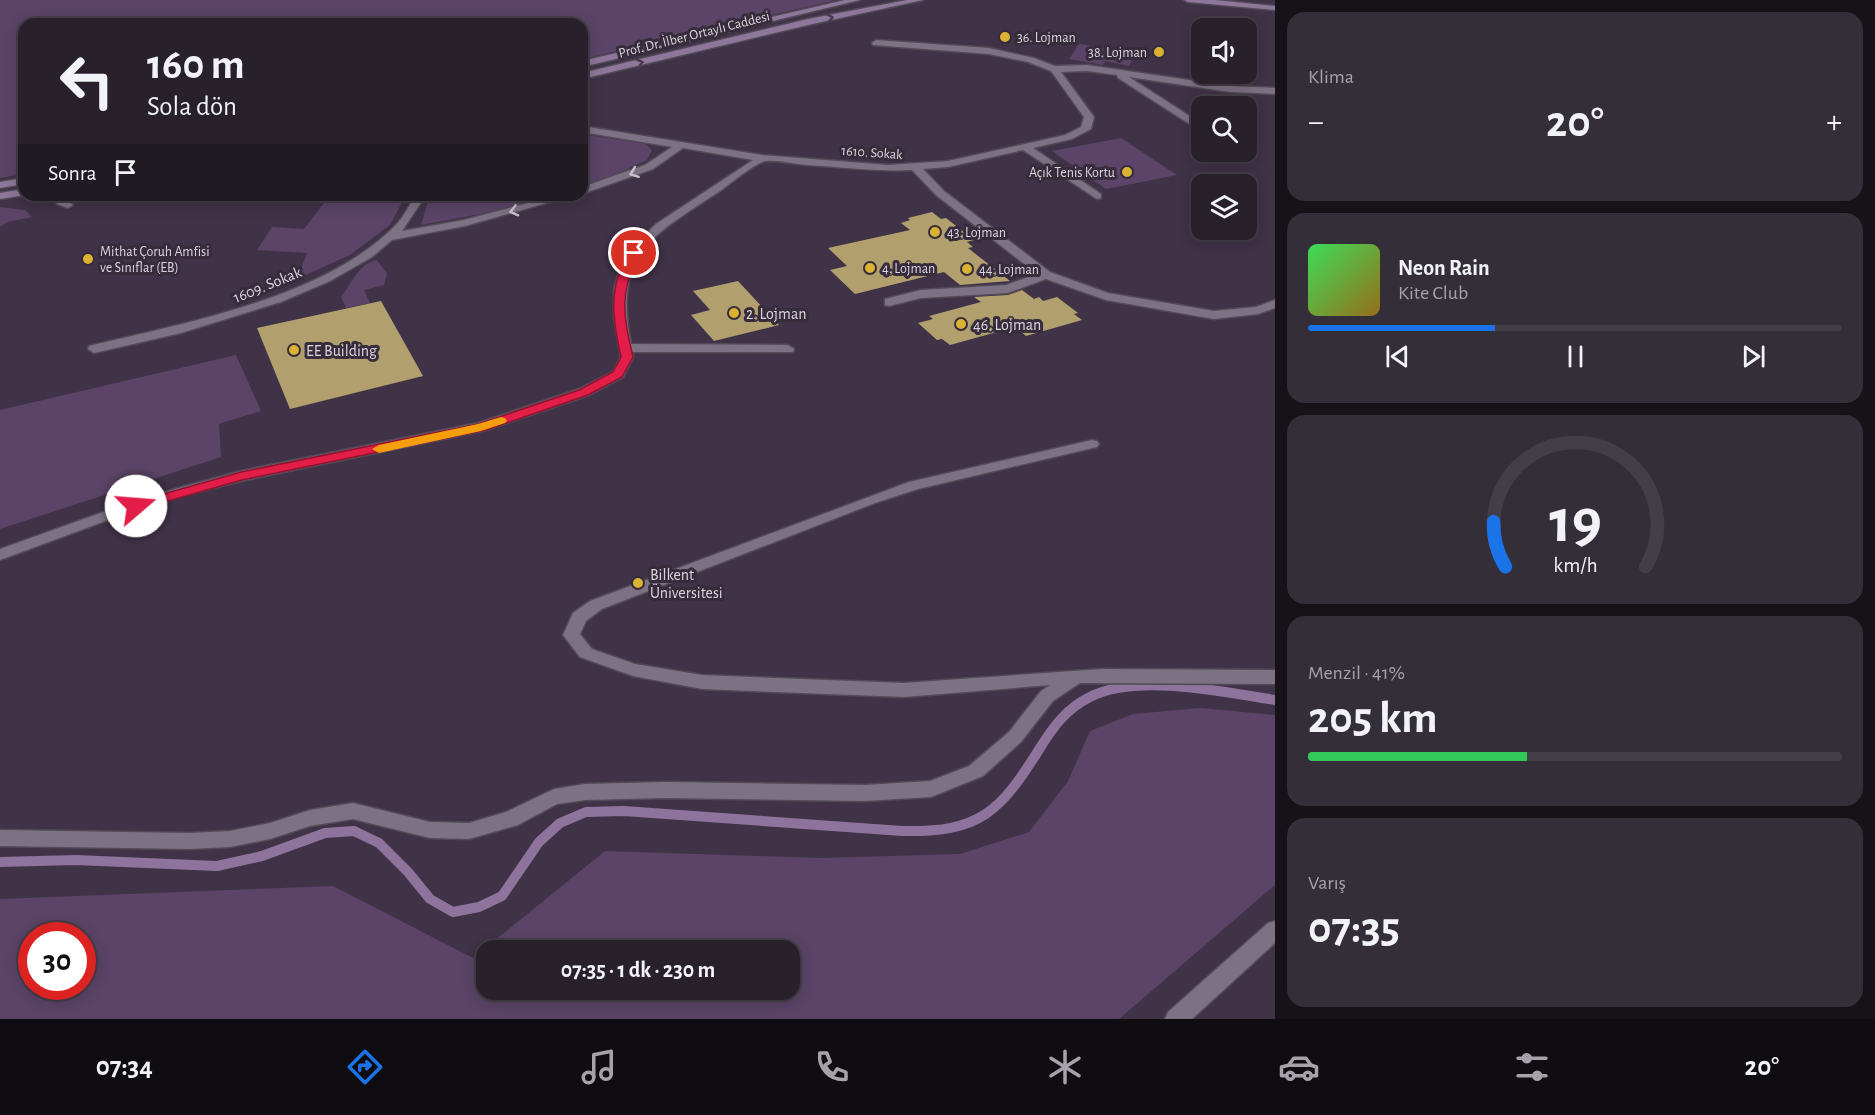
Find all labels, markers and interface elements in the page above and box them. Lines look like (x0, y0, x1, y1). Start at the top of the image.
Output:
street label: Prof. Dr. İlber Ortaylı Caddesi (616, 6, 771, 61)
one-way arrow (823, 12, 833, 25)
map controls (1191, 18, 1257, 240)
button: sound (1191, 18, 1257, 84)
marker: 36. Lojman (998, 30, 1012, 44)
place label: 36. Lojman (1017, 31, 1076, 45)
icon: left (48, 42, 126, 120)
text: 160 m (147, 44, 245, 86)
marker: 38. Lojman (1152, 45, 1166, 59)
place label: 38. Lojman (1088, 46, 1147, 60)
one-way arrow (634, 57, 644, 70)
text: Klima (1308, 67, 1354, 87)
text: Sola dön (147, 93, 237, 120)
button: search (1191, 96, 1257, 162)
text: 20° (1546, 100, 1604, 145)
text: − (1308, 106, 1324, 139)
text: + (1826, 106, 1842, 139)
street label: 1610. Sokak (841, 144, 904, 162)
icon: arrive (109, 156, 142, 189)
text: Sonra (48, 162, 97, 184)
marker: Açık Tenis Kortu (1120, 165, 1134, 179)
one-way arrow (629, 166, 640, 178)
place label: Açık Tenis Kortu (1029, 166, 1115, 180)
button: layers (1191, 174, 1257, 240)
one-way arrow (509, 204, 519, 217)
marker: 43. Lojman (928, 225, 942, 239)
place label: 43. Lojman (947, 226, 1006, 240)
pin (608, 227, 659, 278)
icon: arrive (617, 236, 650, 269)
place label: Mithat Çoruh Amfisi ve Sınıflar (EB) (100, 245, 210, 275)
marker: Mithat Çoruh Amfisi ve Sınıflar (EB) (81, 252, 95, 266)
text: Neon Rain (1398, 257, 1490, 279)
marker: 4. Lojman (863, 261, 877, 275)
place label: 4. Lojman (882, 262, 935, 276)
marker: 44. Lojman (960, 262, 974, 276)
place label: 44. Lojman (979, 263, 1039, 277)
street label: 1609. Sokak (231, 264, 304, 306)
text: Kite Club (1398, 283, 1468, 303)
marker: 2. Lojman (727, 306, 741, 320)
place label: 2. Lojman (746, 306, 806, 323)
marker: 46. Lojman (954, 317, 968, 331)
place label: 46. Lojman (973, 317, 1041, 334)
icon: previous (1381, 340, 1414, 373)
icon: pause (1559, 340, 1592, 373)
icon: next (1737, 340, 1770, 373)
marker: EE Building (287, 343, 301, 357)
place label: EE Building (306, 343, 377, 359)
position arrow (104, 474, 168, 538)
text: 19 (1549, 491, 1601, 553)
text: km/h (1553, 555, 1597, 576)
place label: Bilkent Üniversitesi (650, 567, 723, 601)
marker: Bilkent Üniversitesi (631, 576, 645, 590)
text: Menzil · 41% (1308, 663, 1405, 683)
text: 205 km (1308, 696, 1437, 741)
text: Varış (1308, 873, 1346, 893)
text: 07:35 (1308, 906, 1400, 951)
speed limit sign: 30 (18, 922, 96, 1000)
text: 07:35 · 1 dk · 230 m (561, 959, 715, 981)
icon: directions (344, 1046, 386, 1088)
icon: music (578, 1046, 620, 1088)
icon: phone (811, 1046, 853, 1088)
icon: climate (1044, 1046, 1086, 1088)
icon: car (1278, 1046, 1320, 1088)
icon: filters (1511, 1046, 1553, 1088)
text: 07:34 (96, 1053, 153, 1080)
text: 20° (1745, 1053, 1779, 1080)

